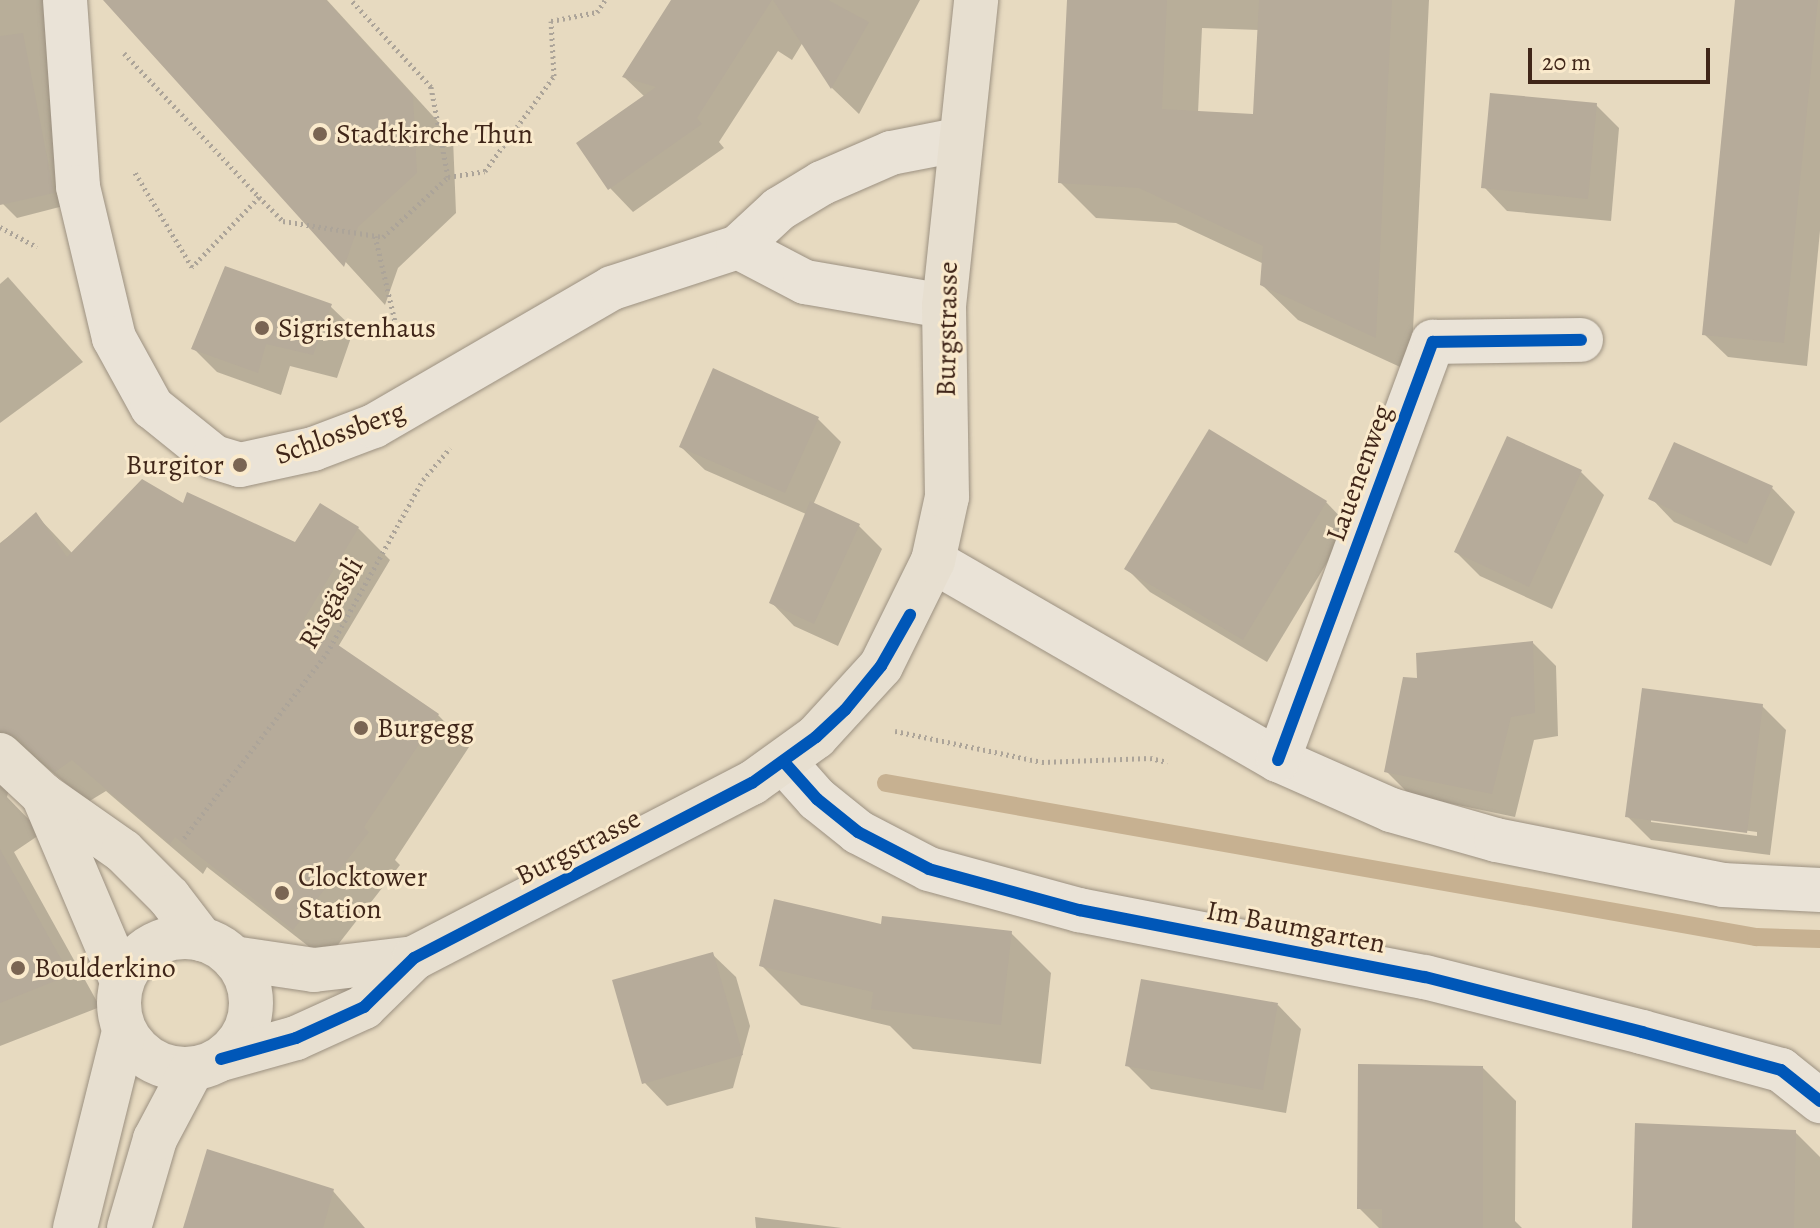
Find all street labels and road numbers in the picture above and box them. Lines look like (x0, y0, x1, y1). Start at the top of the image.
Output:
street label: Burgstrasse (929, 261, 965, 397)
street label: Schlossberg (270, 394, 410, 472)
street label: Lauenenweg (1319, 400, 1399, 546)
street label: Risgässli (291, 551, 371, 655)
street label: Burgstrasse (510, 801, 646, 893)
street label: Im Baumgarten (1204, 893, 1388, 961)

